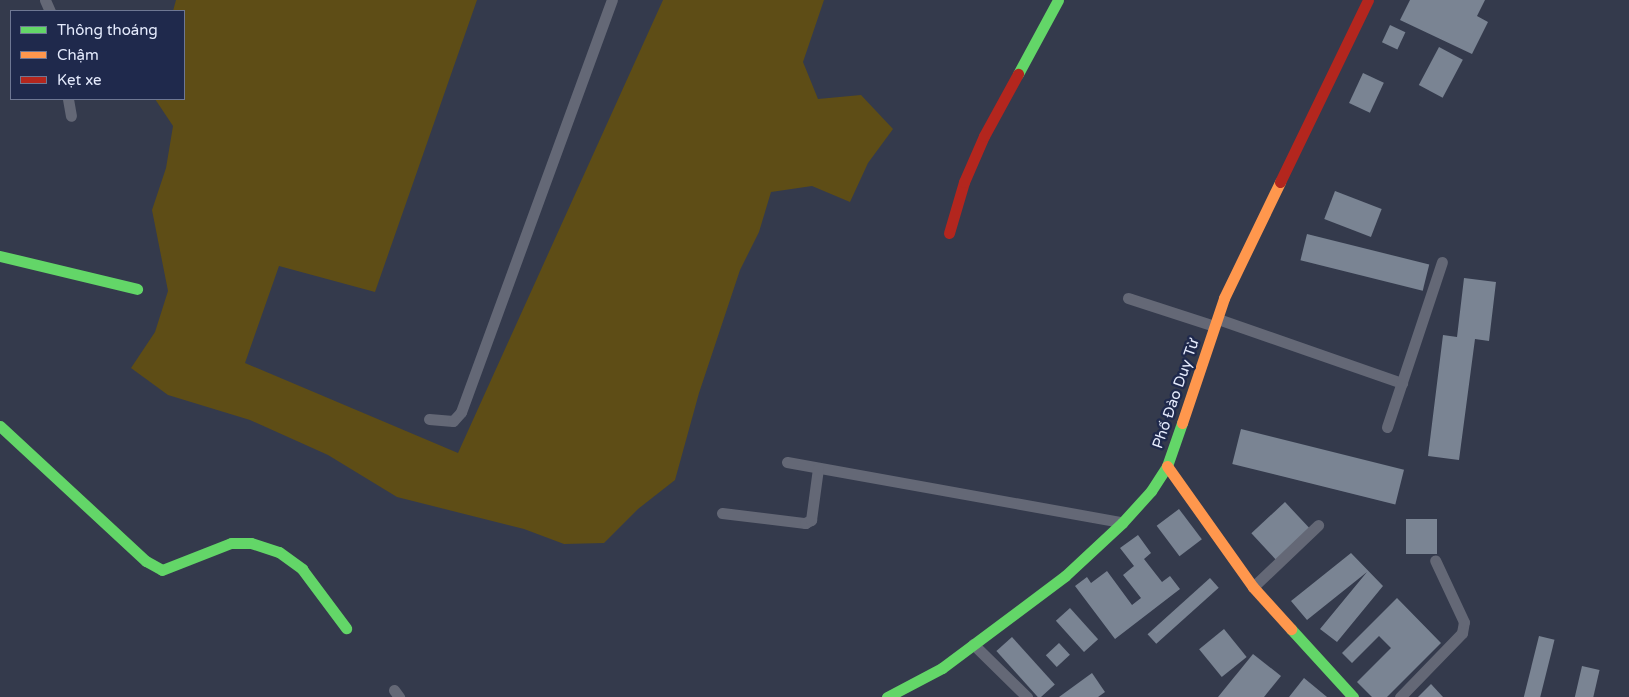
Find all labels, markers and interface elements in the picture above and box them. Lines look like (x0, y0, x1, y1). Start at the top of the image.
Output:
legend (10, 10, 185, 100)
text: Thông thoáng (57, 21, 158, 39)
text: Chậm (57, 46, 99, 64)
text: Kẹt xe (57, 71, 102, 89)
street label: Phố Đào Duy Từ (1149, 337, 1203, 451)

